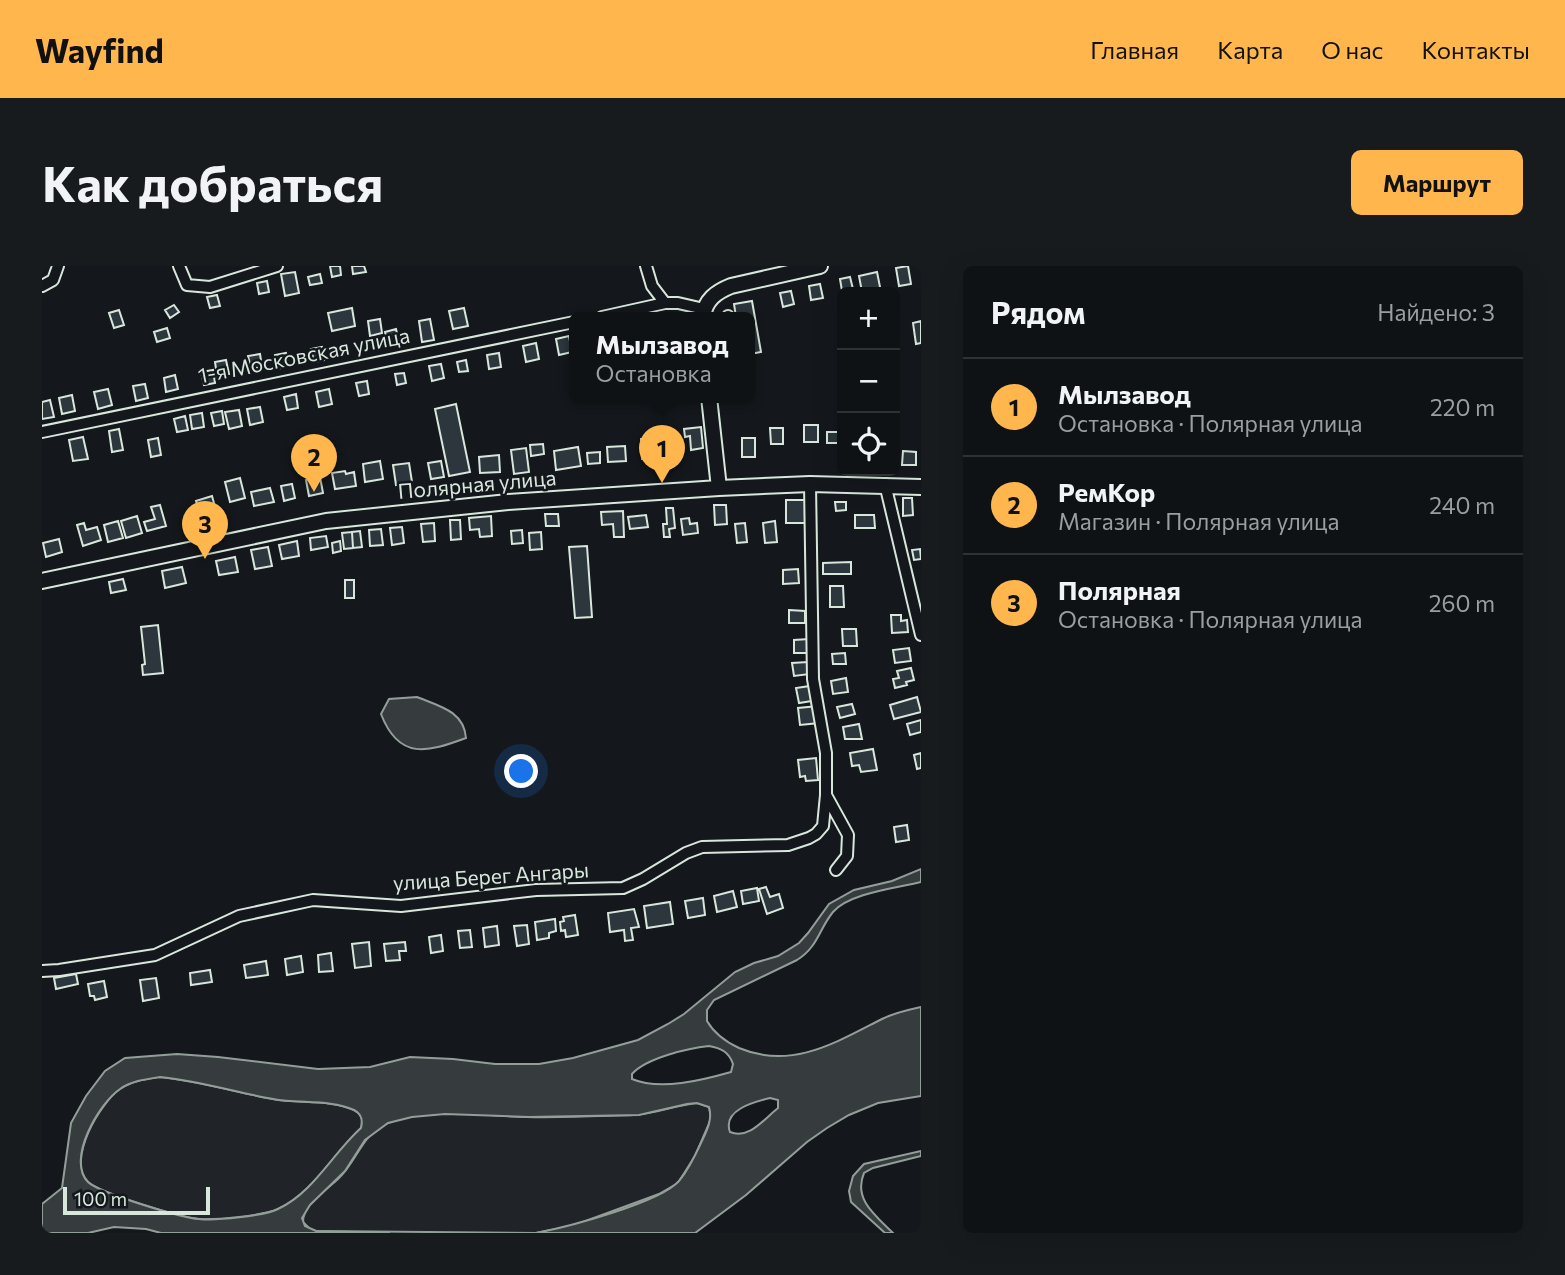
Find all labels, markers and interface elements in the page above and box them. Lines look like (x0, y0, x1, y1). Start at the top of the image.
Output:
text: Wayfind (35, 29, 164, 70)
text: Главная (1090, 35, 1179, 64)
text: Карта (1217, 35, 1283, 64)
text: О нас (1321, 35, 1383, 64)
text: Контакты (1421, 35, 1530, 64)
button: Маршрут (1351, 150, 1523, 215)
text: Как добраться (42, 152, 383, 212)
map controls (837, 287, 900, 476)
button: + (837, 287, 900, 350)
text: Рядом (991, 293, 1085, 330)
text: Найдено: 3 (1377, 298, 1495, 326)
popup (569, 312, 755, 403)
street label: 1-я Московская улица (196, 322, 412, 387)
text: Мылзавод (596, 328, 728, 359)
button: − (837, 350, 900, 413)
text: Остановка (596, 359, 712, 387)
text: Мылзавод (1058, 378, 1191, 409)
text: 1 (1009, 393, 1019, 421)
text: 220 m (1430, 393, 1495, 421)
text: Остановка · Полярная улица (1058, 409, 1362, 437)
button: locate (837, 413, 900, 476)
pin: 1 (639, 425, 685, 483)
pin: 2 (291, 434, 337, 492)
street label: Полярная улица (397, 464, 557, 503)
text: РемКор (1058, 476, 1155, 507)
text: 2 (1007, 491, 1021, 519)
text: 240 m (1429, 491, 1495, 519)
pin: 3 (182, 501, 228, 559)
text: Магазин · Полярная улица (1058, 507, 1339, 535)
text: Полярная (1058, 574, 1181, 605)
text: 3 (1007, 589, 1021, 617)
text: 260 m (1429, 589, 1495, 617)
text: Остановка · Полярная улица (1058, 605, 1362, 633)
your location (504, 754, 538, 788)
street label: улица Берег Ангары (392, 856, 590, 895)
scale bar (63, 1184, 210, 1216)
text: 100 m (74, 1187, 127, 1210)

